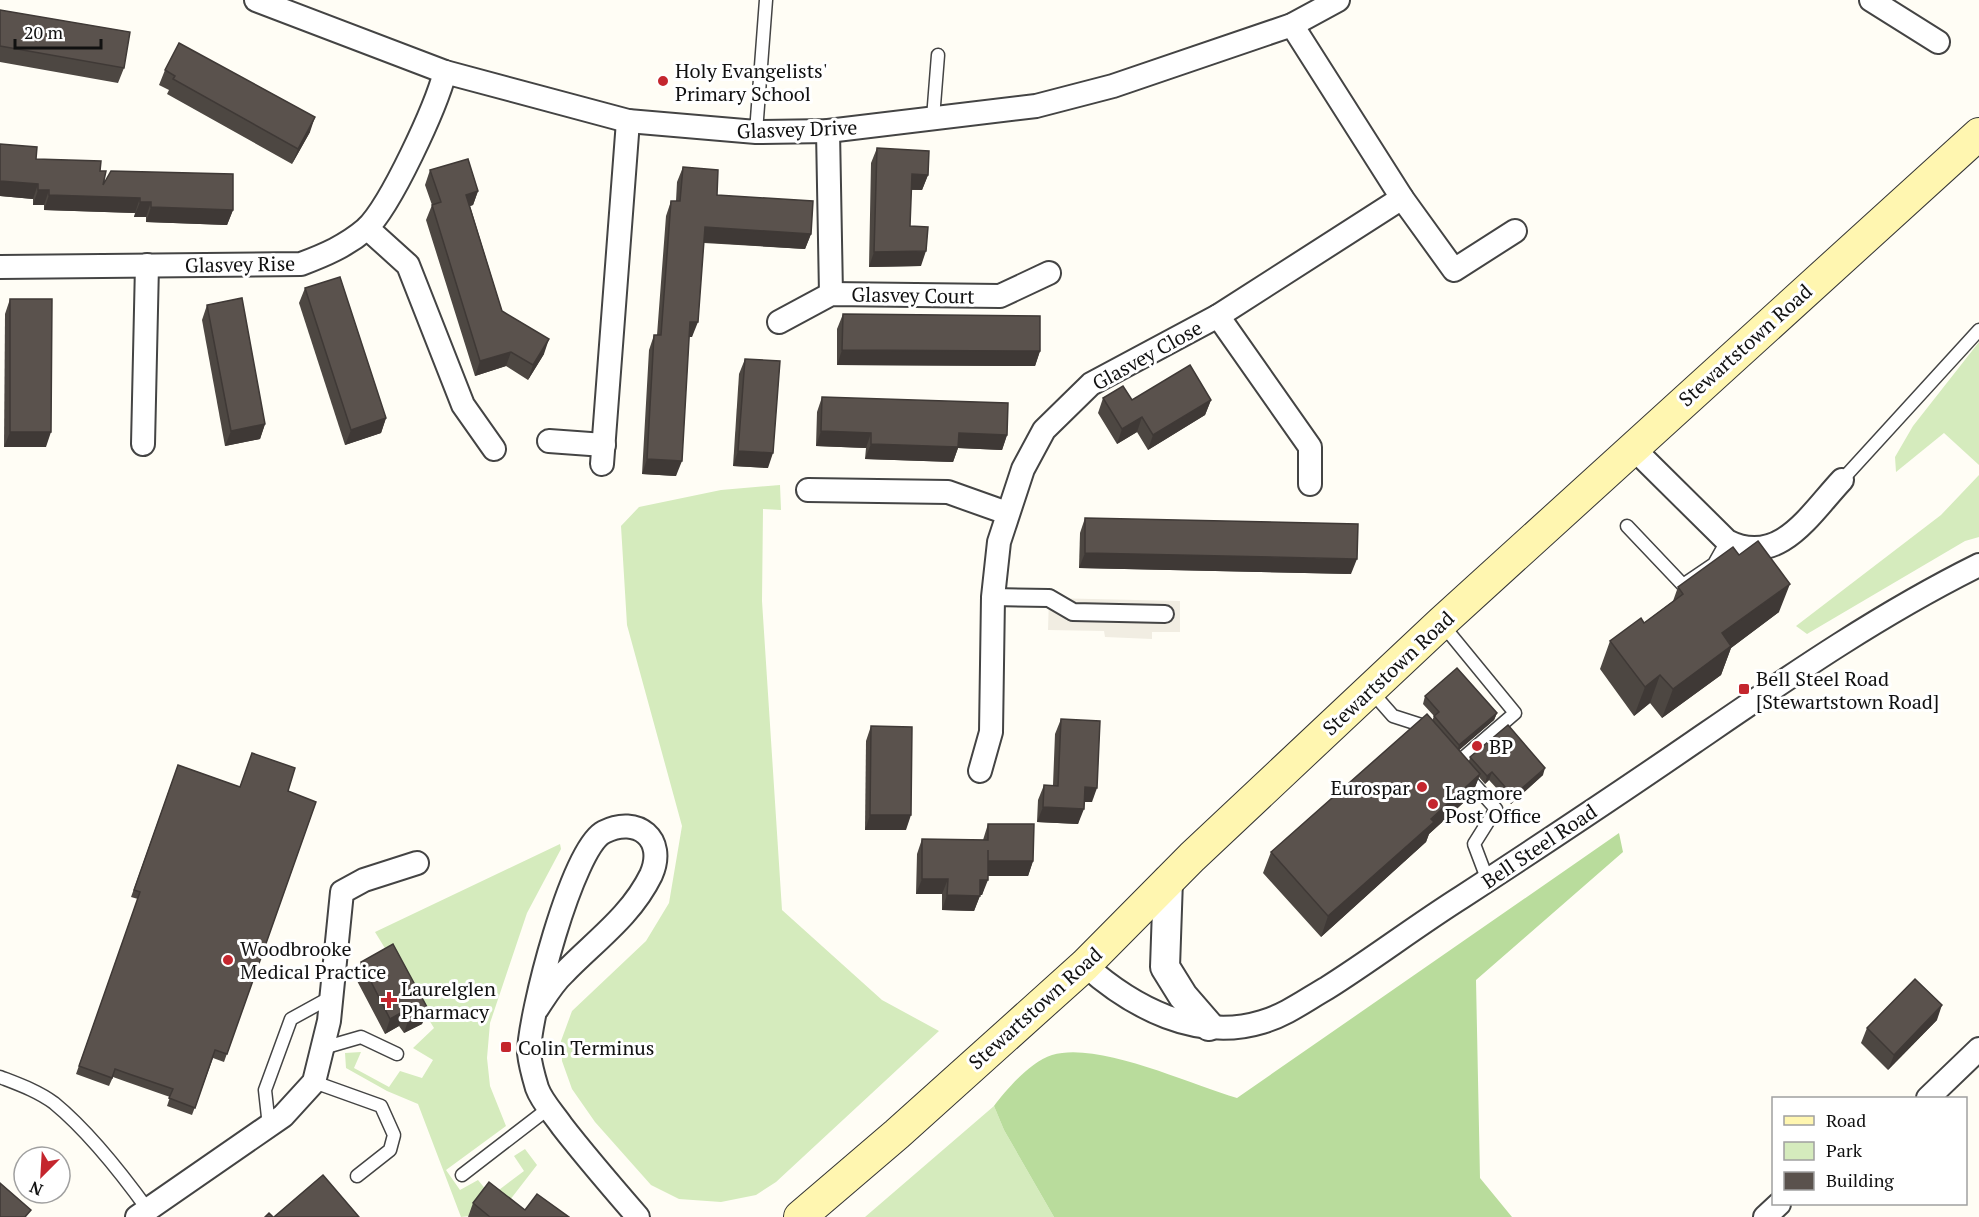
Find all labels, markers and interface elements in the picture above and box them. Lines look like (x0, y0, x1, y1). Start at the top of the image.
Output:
scale bar (15, 12, 100, 50)
text: 20 m (24, 20, 64, 44)
place label: Holy Evangelists' Primary School (675, 57, 827, 107)
marker: Holy Evangelists' Primary School (656, 74, 670, 88)
street label: Glasvey Drive (736, 113, 858, 145)
street label: Glasvey Rise (185, 250, 295, 278)
street label: Stewartstown Road (1673, 278, 1817, 412)
street label: Glasvey Court (851, 280, 975, 310)
street label: Glasvey Close (1087, 314, 1207, 396)
street label: Stewartstown Road (1316, 605, 1460, 741)
place label: Bell Steel Road [Stewartstown Road] (1756, 665, 1939, 715)
marker: Bell Steel Road [Stewartstown Road] (1737, 682, 1751, 696)
place label: BP (1489, 733, 1513, 760)
marker: BP (1470, 739, 1484, 753)
place label: Eurospar (1330, 774, 1410, 801)
place label: Lagmore Post Office (1445, 779, 1541, 829)
marker: Eurospar (1415, 780, 1429, 794)
marker: Lagmore Post Office (1426, 797, 1440, 811)
street label: Bell Steel Road (1476, 798, 1602, 894)
place label: Woodbrooke Medical Practice (240, 935, 386, 985)
street label: Stewartstown Road (963, 941, 1107, 1075)
marker: Woodbrooke Medical Practice (221, 953, 235, 967)
place label: Laurelglen Pharmacy (401, 975, 496, 1025)
marker: Laurelglen Pharmacy (382, 993, 396, 1007)
place label: Colin Terminus (518, 1034, 654, 1061)
marker: Colin Terminus (499, 1040, 513, 1054)
legend (1772, 1097, 1967, 1205)
text: Road (1826, 1108, 1866, 1132)
text: Park (1826, 1138, 1863, 1162)
north arrow (12, 1145, 72, 1205)
text: Building (1826, 1168, 1894, 1192)
text: N (26, 1176, 46, 1201)

